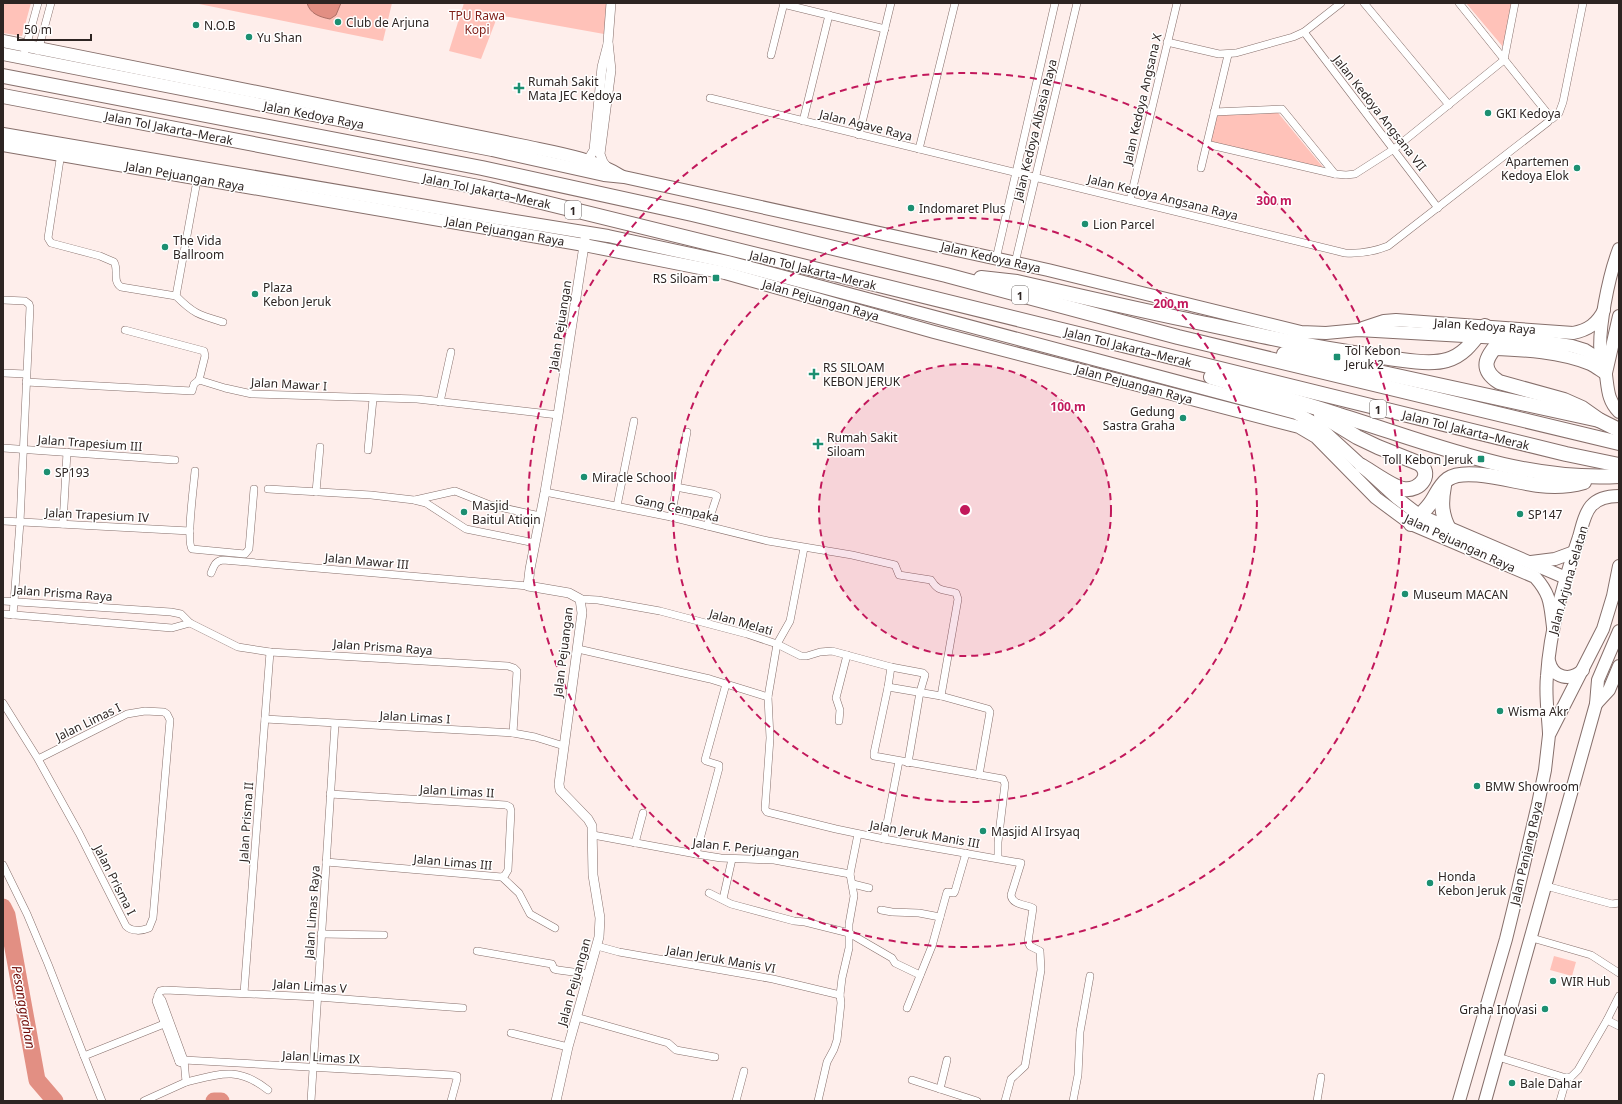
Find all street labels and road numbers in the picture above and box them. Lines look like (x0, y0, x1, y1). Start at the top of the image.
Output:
street label: Jalan Kedoya Angsana X (1118, 32, 1165, 167)
street label: Jalan Kedoya Angsana VII (1329, 51, 1431, 174)
street label: Jalan Kedoya Albasia Raya (1009, 57, 1061, 204)
street label: Jalan Kedoya Raya (261, 97, 366, 133)
street label: Jalan Agave Raya (817, 105, 914, 145)
street label: Jalan Tol Jakarta–Merak (102, 107, 235, 149)
street label: Jalan Pejuangan Raya (123, 157, 246, 195)
street label: Jalan Tol Jakarta–Merak (420, 169, 553, 213)
street label: Jalan Kedoya Angsana Raya (1085, 170, 1240, 224)
road number: 1 (565, 201, 581, 219)
street label: Jalan Pejuangan Raya (443, 212, 566, 250)
street label: Jalan Kedoya Raya (938, 237, 1043, 277)
street label: Jalan Tol Jakarta–Merak (747, 246, 879, 294)
street label: Jalan Pejuangan Raya (760, 275, 881, 325)
street label: Jalan Pejuangan (544, 279, 575, 372)
road number: 1 (1012, 286, 1028, 304)
street label: Jalan Kedoya Raya (1433, 314, 1536, 338)
street label: Jalan Tol Jakarta–Merak (1062, 323, 1194, 371)
street label: Jalan Pejuangan Raya (1073, 360, 1195, 408)
street label: Jalan Mawar I (249, 373, 328, 394)
road number: 1 (1370, 400, 1386, 418)
street label: Jalan Tol Jakarta–Merak (1400, 406, 1532, 454)
street label: Jalan Trapesium III (36, 431, 143, 455)
street label: Gang Cempaka (633, 490, 721, 526)
street label: Jalan Trapesium IV (44, 504, 150, 526)
street label: Jalan Pejuangan Raya (1401, 509, 1518, 576)
street label: Jalan Arjuna Selatan (1544, 524, 1592, 637)
street label: Jalan Mawar III (323, 549, 410, 573)
street label: Jalan Prisma Raya (12, 581, 113, 605)
street label: Jalan Melati (706, 605, 775, 639)
street label: Jalan Pejuangan (549, 606, 577, 699)
street label: Jalan Prisma Raya (332, 635, 433, 659)
street label: Jalan Limas I (52, 699, 123, 746)
street label: Jalan Limas I (378, 707, 451, 727)
street label: Jalan Prisma II (235, 781, 257, 864)
street label: Jalan Limas II (418, 781, 495, 801)
street label: Jalan Panjang Raya (1506, 799, 1546, 908)
street label: Jalan Jeruk Manis III (868, 816, 981, 852)
street label: Jalan F. Perjuangan (691, 834, 800, 862)
street label: Jalan Prisma I (90, 841, 140, 918)
street label: Jalan Limas III (412, 850, 493, 874)
street label: Jalan Limas Raya (300, 865, 324, 960)
street label: Jalan Pejuangan (553, 936, 595, 1029)
street label: Jalan Jeruk Manis VI (664, 941, 777, 977)
street label: Jalan Limas V (272, 975, 348, 997)
street label: Jalan Limas IX (281, 1046, 360, 1068)

